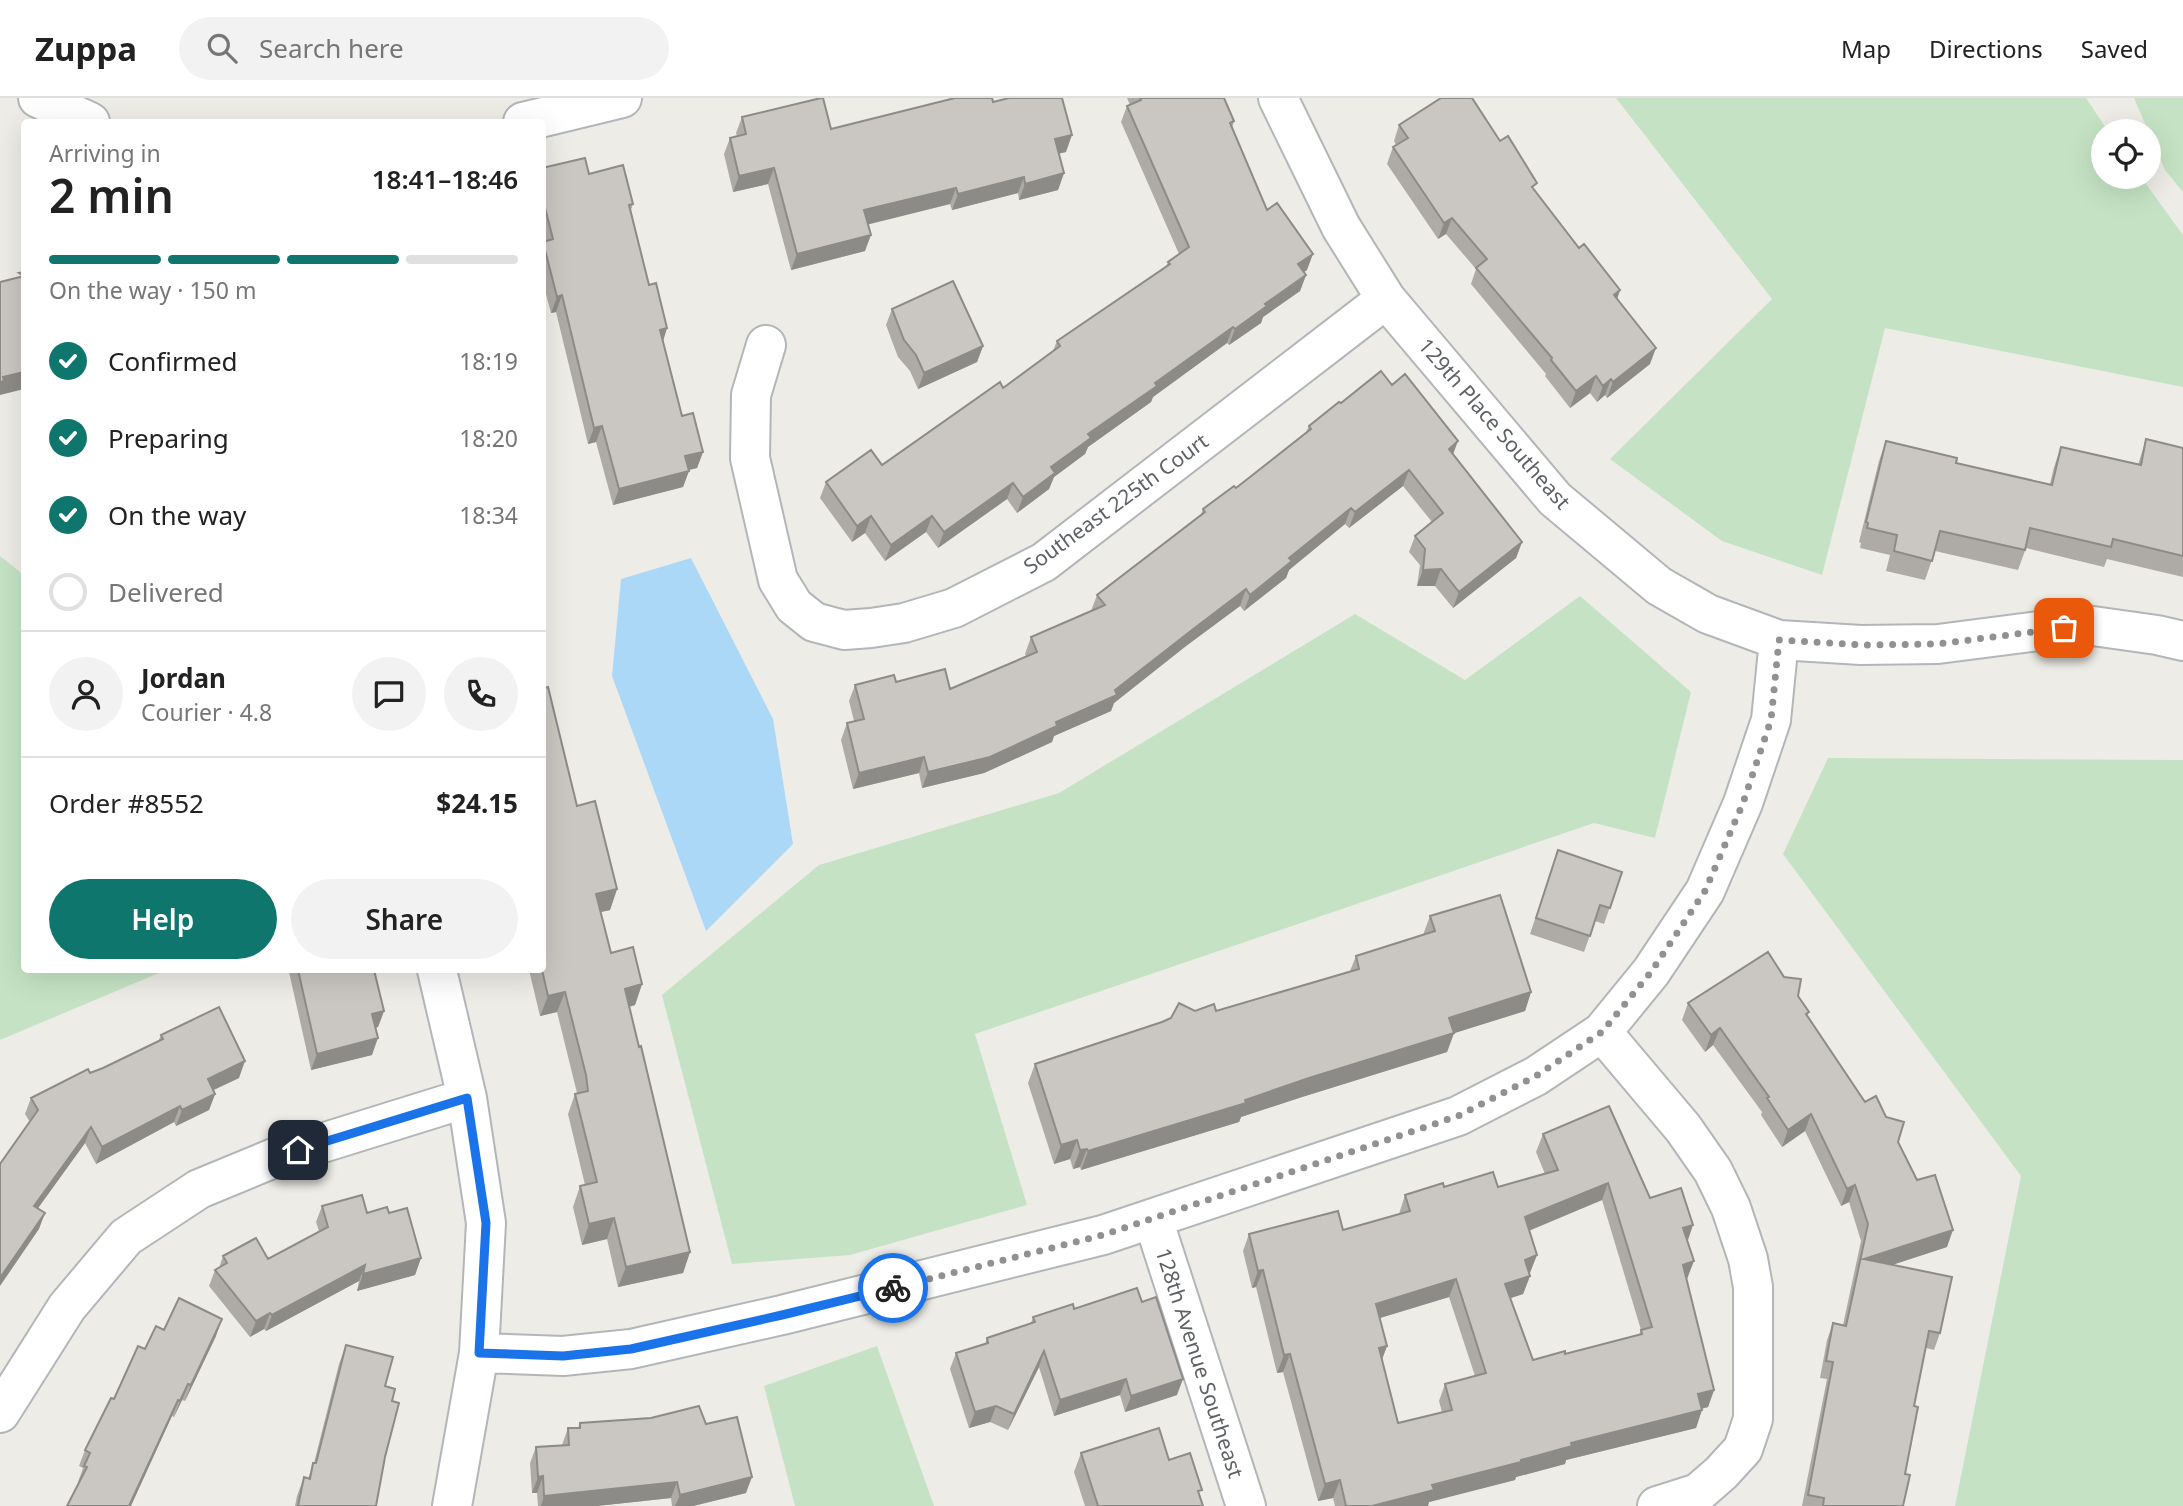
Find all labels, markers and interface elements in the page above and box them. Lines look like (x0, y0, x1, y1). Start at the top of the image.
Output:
search box (179, 17, 669, 80)
text: Zuppa (35, 26, 137, 71)
icon: search (203, 29, 241, 67)
text: Search here (259, 30, 404, 66)
text: Map (1841, 32, 1891, 65)
text: Directions (1929, 32, 2043, 65)
text: Saved (2081, 32, 2148, 65)
map controls (2091, 119, 2161, 189)
button: locate (2091, 119, 2161, 189)
text: Arriving in (49, 137, 161, 169)
text: 18:41–18:46 (372, 161, 518, 197)
text: 2 min (49, 164, 174, 226)
text: On the way · 150 m (49, 274, 256, 306)
street label: 129th Place Southeast (1413, 332, 1577, 515)
icon: check (49, 342, 87, 380)
text: Confirmed (108, 343, 238, 379)
text: 18:19 (459, 345, 518, 377)
icon: check (49, 419, 87, 457)
text: Preparing (108, 420, 229, 456)
text: 18:20 (459, 422, 518, 454)
street label: Southeast 225th Court (1017, 426, 1214, 580)
icon: check (49, 496, 87, 534)
text: On the way (108, 497, 246, 533)
text: 18:34 (459, 499, 518, 531)
text: Delivered (108, 574, 224, 610)
pin (2034, 598, 2094, 658)
icon: bag (2045, 609, 2083, 647)
button: person (49, 657, 123, 731)
button: chat (352, 657, 426, 731)
button: phone (444, 657, 518, 731)
text: Jordan (141, 660, 226, 696)
text: Courier · 4.8 (141, 696, 272, 728)
text: Order #8552 (49, 785, 204, 821)
text: $24.15 (436, 785, 518, 821)
button: Help (49, 879, 277, 959)
button: Share (291, 879, 518, 959)
pin (268, 1120, 328, 1180)
icon: home (279, 1131, 317, 1169)
street label: 128th Avenue Southeast (1150, 1244, 1251, 1482)
courier (858, 1253, 928, 1323)
icon: bike (874, 1269, 912, 1307)

